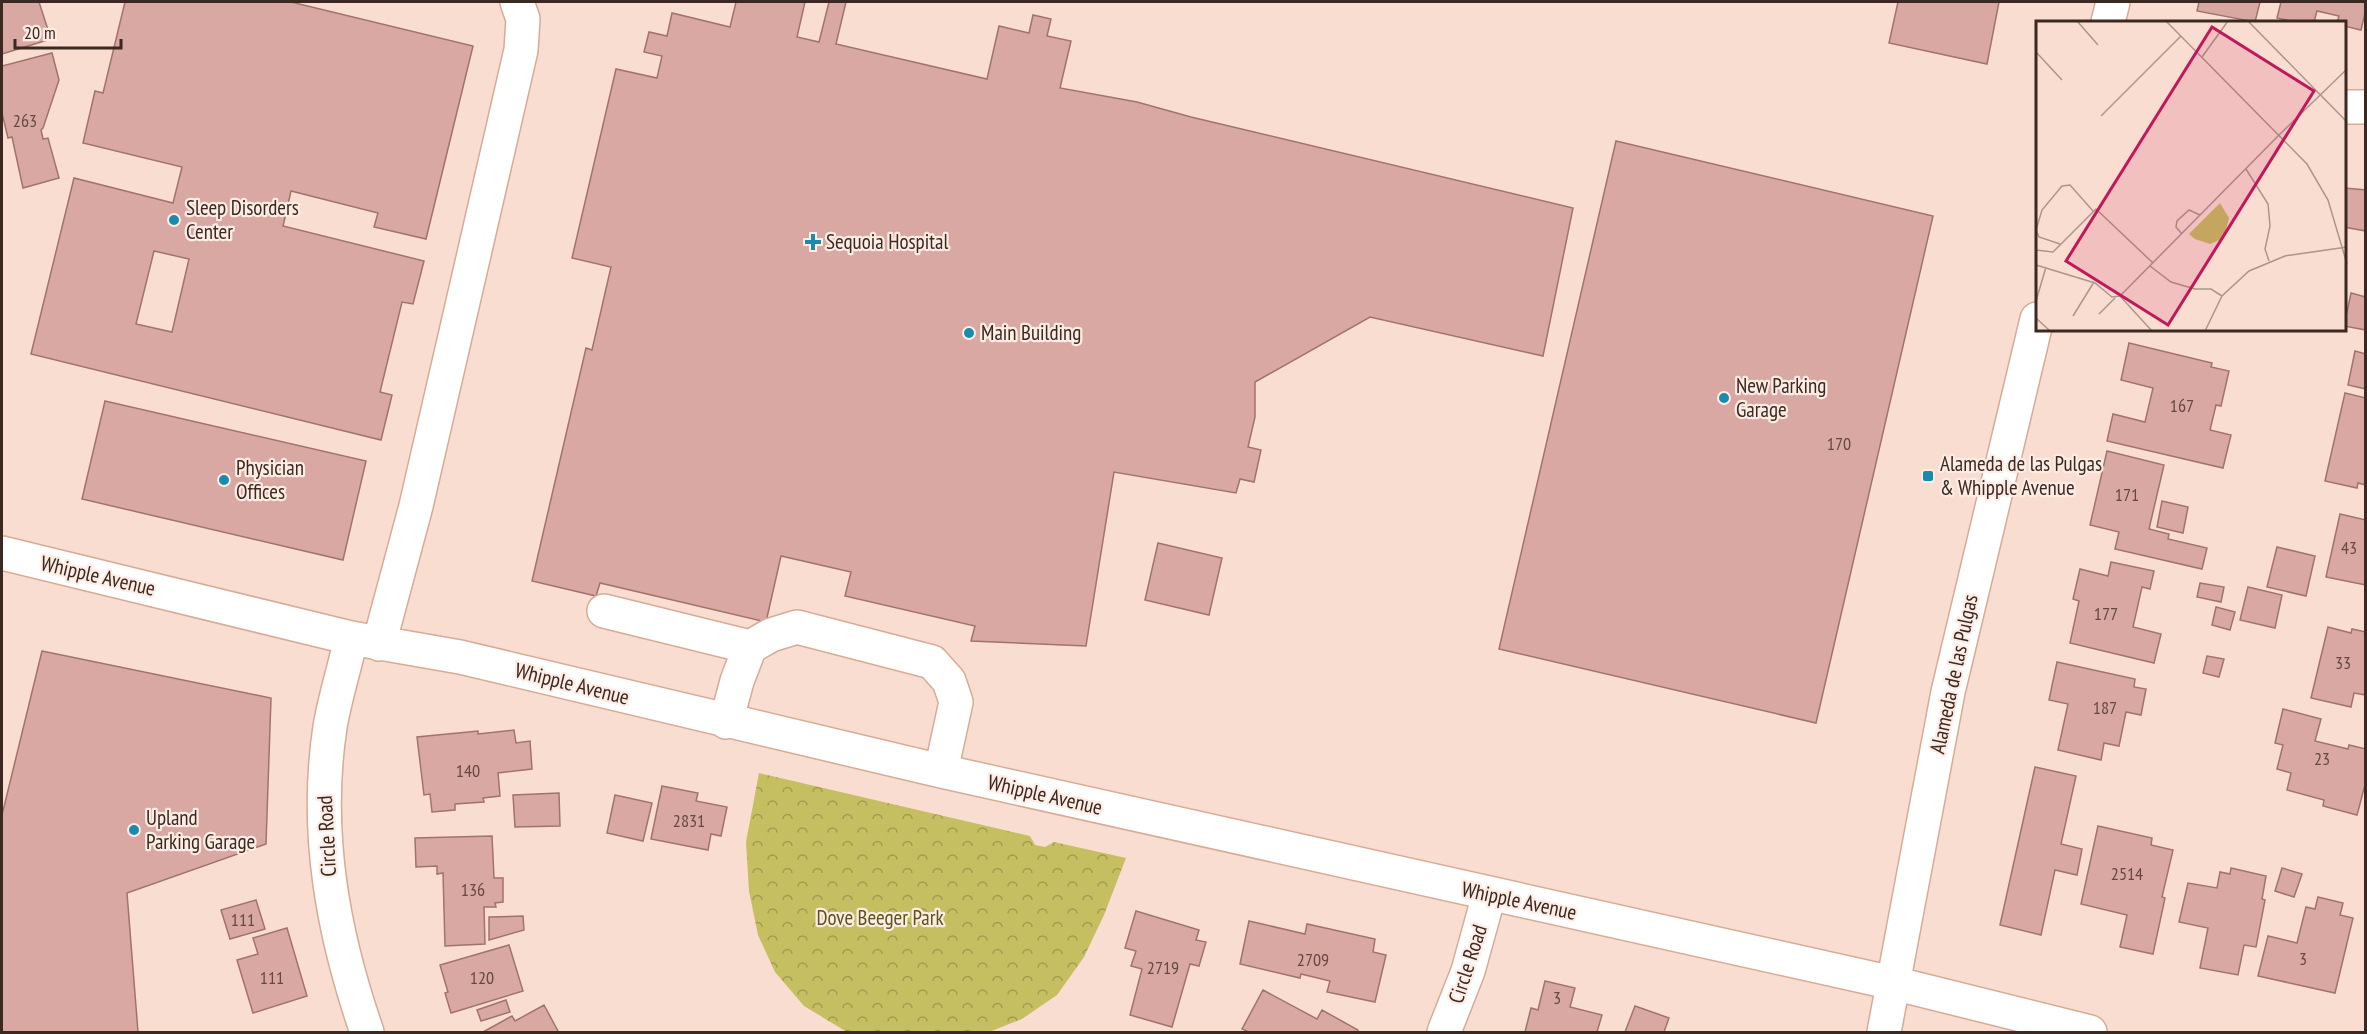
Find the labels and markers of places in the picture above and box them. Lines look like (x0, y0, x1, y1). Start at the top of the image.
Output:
place label: Sleep Disorders Center (186, 194, 299, 245)
marker: Sleep Disorders Center (167, 213, 181, 227)
place label: Sequoia Hospital (826, 228, 948, 255)
marker: Sequoia Hospital (804, 233, 822, 251)
place label: Main Building (981, 319, 1081, 346)
marker: Main Building (962, 326, 976, 340)
place label: New Parking Garage (1736, 372, 1826, 423)
marker: New Parking Garage (1717, 391, 1731, 405)
place label: Alameda de las Pulgas & Whipple Avenue (1940, 450, 2102, 501)
place label: Physician Offices (236, 454, 304, 505)
marker: Alameda de las Pulgas & Whipple Avenue (1921, 469, 1935, 483)
marker: Physician Offices (217, 473, 231, 487)
place label: Upland Parking Garage (146, 804, 255, 855)
marker: Upland Parking Garage (127, 823, 141, 837)

